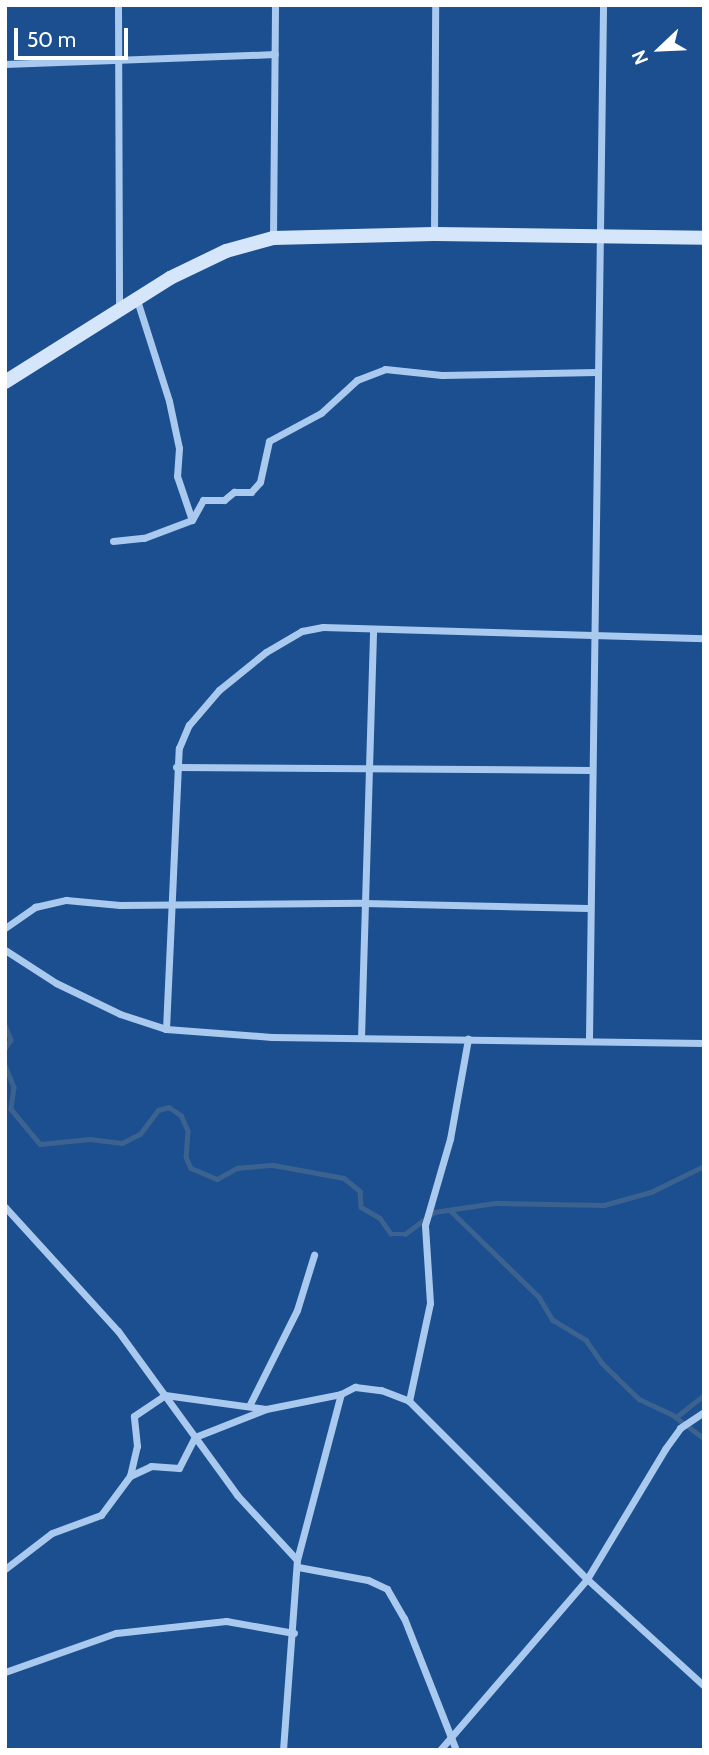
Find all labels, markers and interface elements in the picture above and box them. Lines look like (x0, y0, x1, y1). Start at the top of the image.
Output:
scale bar (18, 14, 131, 58)
north arrow (625, 14, 695, 84)
text: 50 m (27, 27, 76, 52)
text: N (627, 47, 653, 68)

